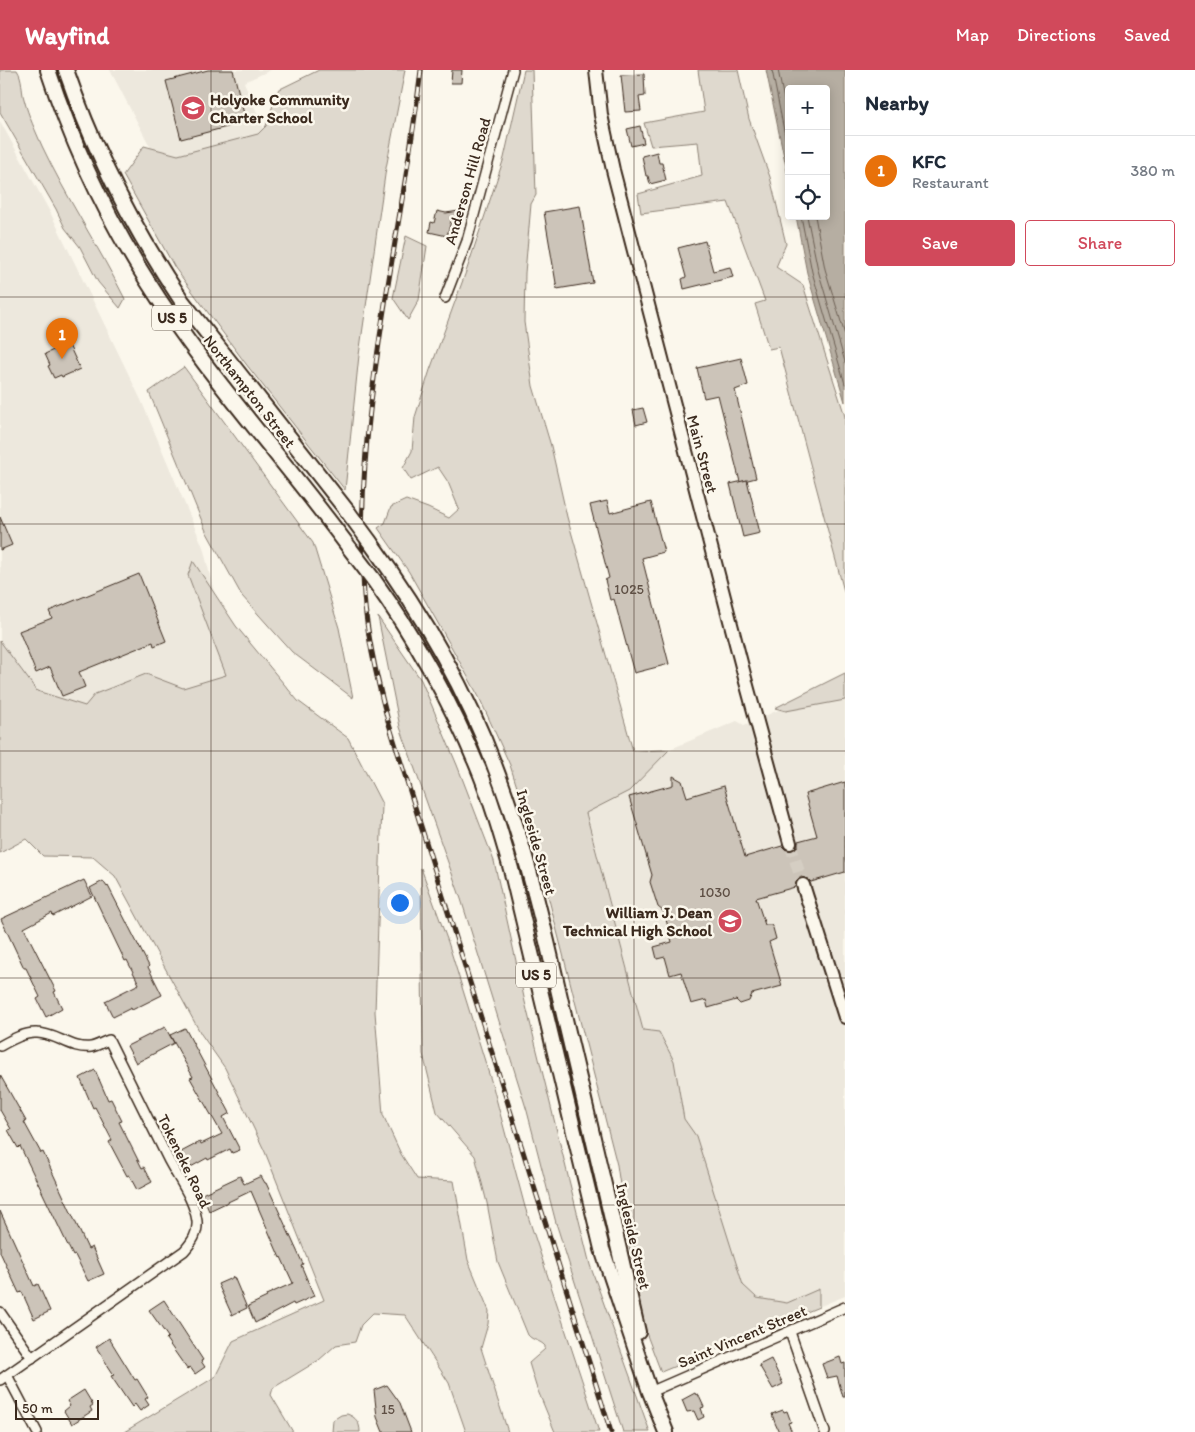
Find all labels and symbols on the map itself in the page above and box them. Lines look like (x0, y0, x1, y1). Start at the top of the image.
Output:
place label: Holyoke Community Charter School (210, 90, 350, 127)
school or university icon: Holyoke Community Charter School (180, 95, 206, 121)
street label: Anderson Hill Road (440, 115, 495, 247)
road number: US 5 (152, 306, 192, 330)
pin: 1 (46, 318, 78, 359)
street label: Northampton Street (200, 331, 300, 452)
street label: Main Street (683, 413, 722, 495)
house number: 1025 (614, 581, 644, 598)
street label: Ingleside Street (512, 787, 561, 897)
house number: 1030 (699, 884, 731, 901)
your location (387, 890, 413, 916)
place label: William J. Dean Technical High School (562, 903, 713, 941)
school or university icon: William J. Dean Technical High School (717, 908, 743, 934)
road number: US 5 (516, 962, 556, 988)
street label: Tokeneke Road (154, 1111, 216, 1211)
street label: Ingleside Street (612, 1181, 655, 1291)
street label: Saint Vincent Street (675, 1301, 810, 1372)
scale bar (15, 1397, 99, 1420)
house number: 15 (381, 1401, 395, 1418)

